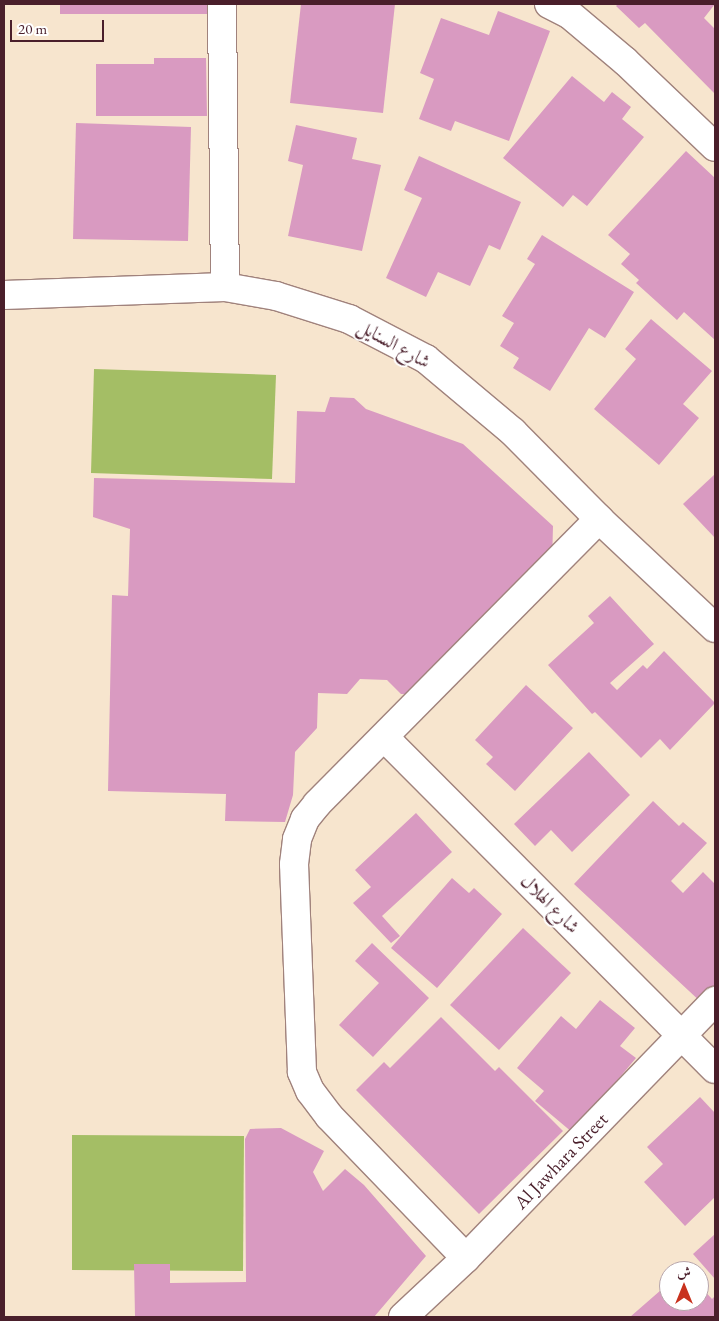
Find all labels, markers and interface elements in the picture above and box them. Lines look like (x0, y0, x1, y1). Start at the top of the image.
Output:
scale bar (12, 10, 106, 42)
text: 20 m (18, 19, 47, 38)
street label: شارع السنايل (354, 315, 434, 373)
street label: شارع الهلال (516, 870, 584, 938)
street label: Al Jawhara Street (509, 1108, 613, 1214)
north arrow (659, 1261, 709, 1311)
text: ش (677, 1263, 691, 1281)

